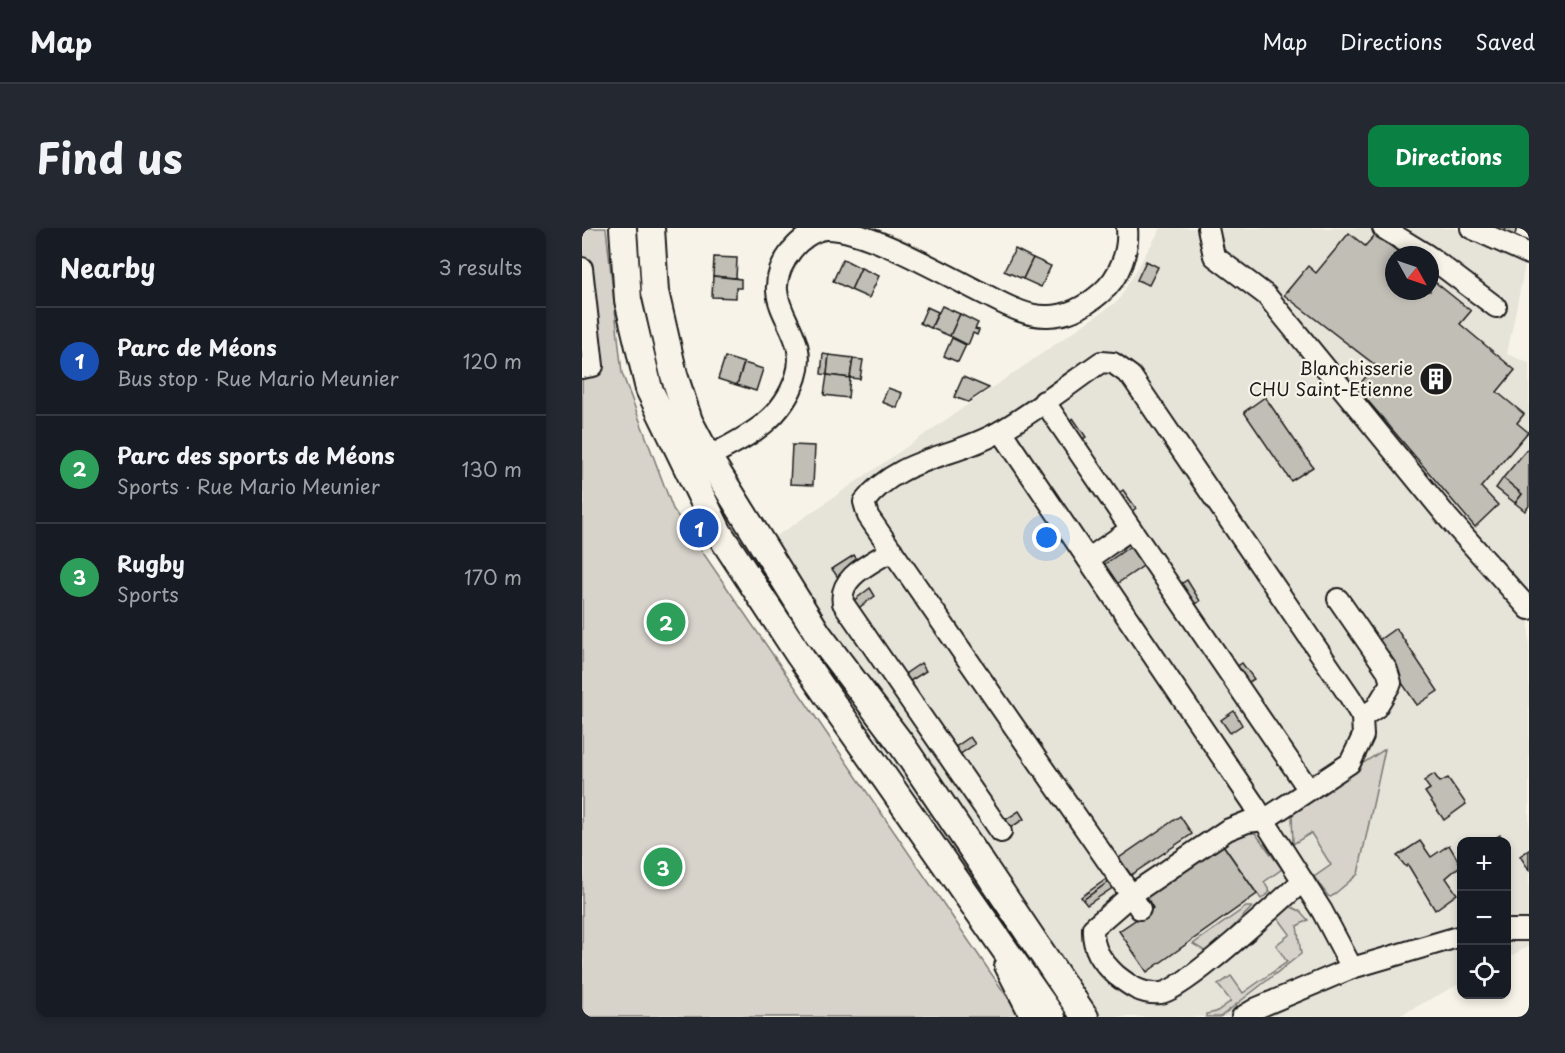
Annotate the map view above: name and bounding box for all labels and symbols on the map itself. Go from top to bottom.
north arrow [1385,246,1439,300]
place label: Blanchisserie CHU Saint-Etienne [1249,354,1413,402]
building icon: Blanchisserie CHU Saint-Etienne [1418,361,1454,397]
pin: 1 [680,506,718,550]
your location [1032,523,1061,552]
pin: 2 [646,600,686,644]
pin: 3 [644,844,682,890]

